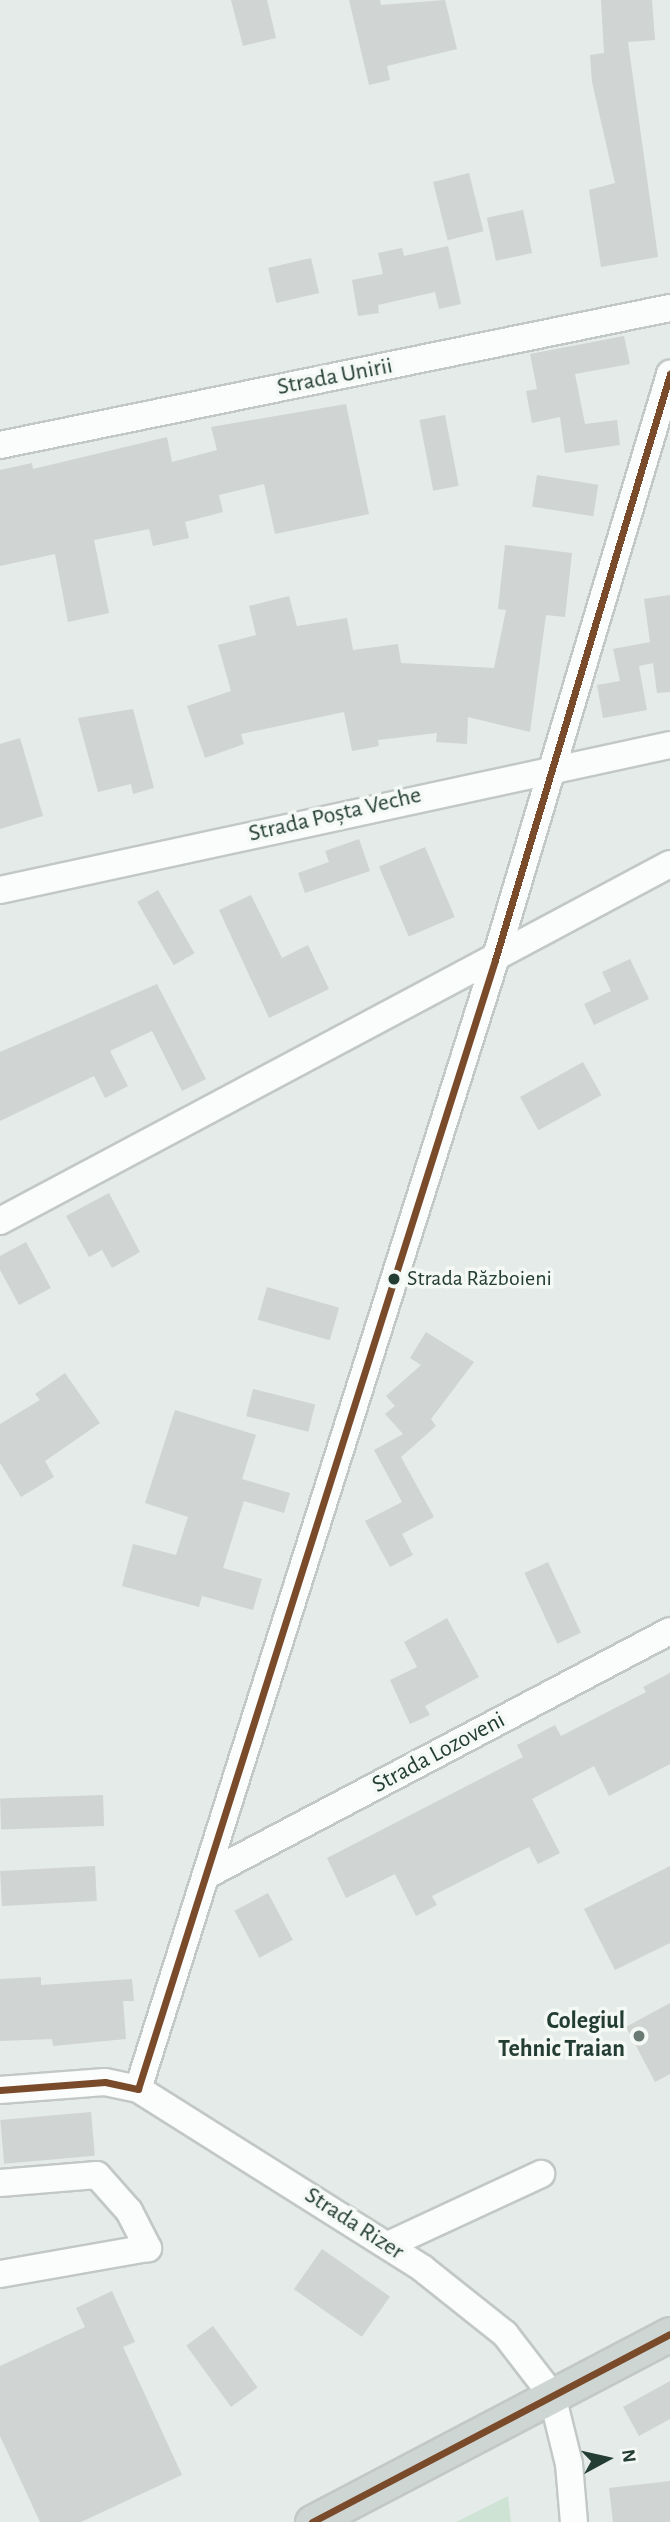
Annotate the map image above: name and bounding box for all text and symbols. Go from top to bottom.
street label: Strada Unirii [275,352,395,402]
street label: Strada Poșta Veche [246,781,424,849]
place label: Strada Războieni [407,1266,552,1292]
marker: Strada Războieni [387,1272,401,1286]
street label: Strada Lozoveni [368,1706,510,1800]
place label: Colegiul Tehnic Traian [498,2008,625,2064]
marker: Colegiul Tehnic Traian [631,2028,647,2044]
street label: Strada Rizer [299,2181,409,2267]
north arrow [572,2424,642,2494]
text: N [618,2448,639,2464]

